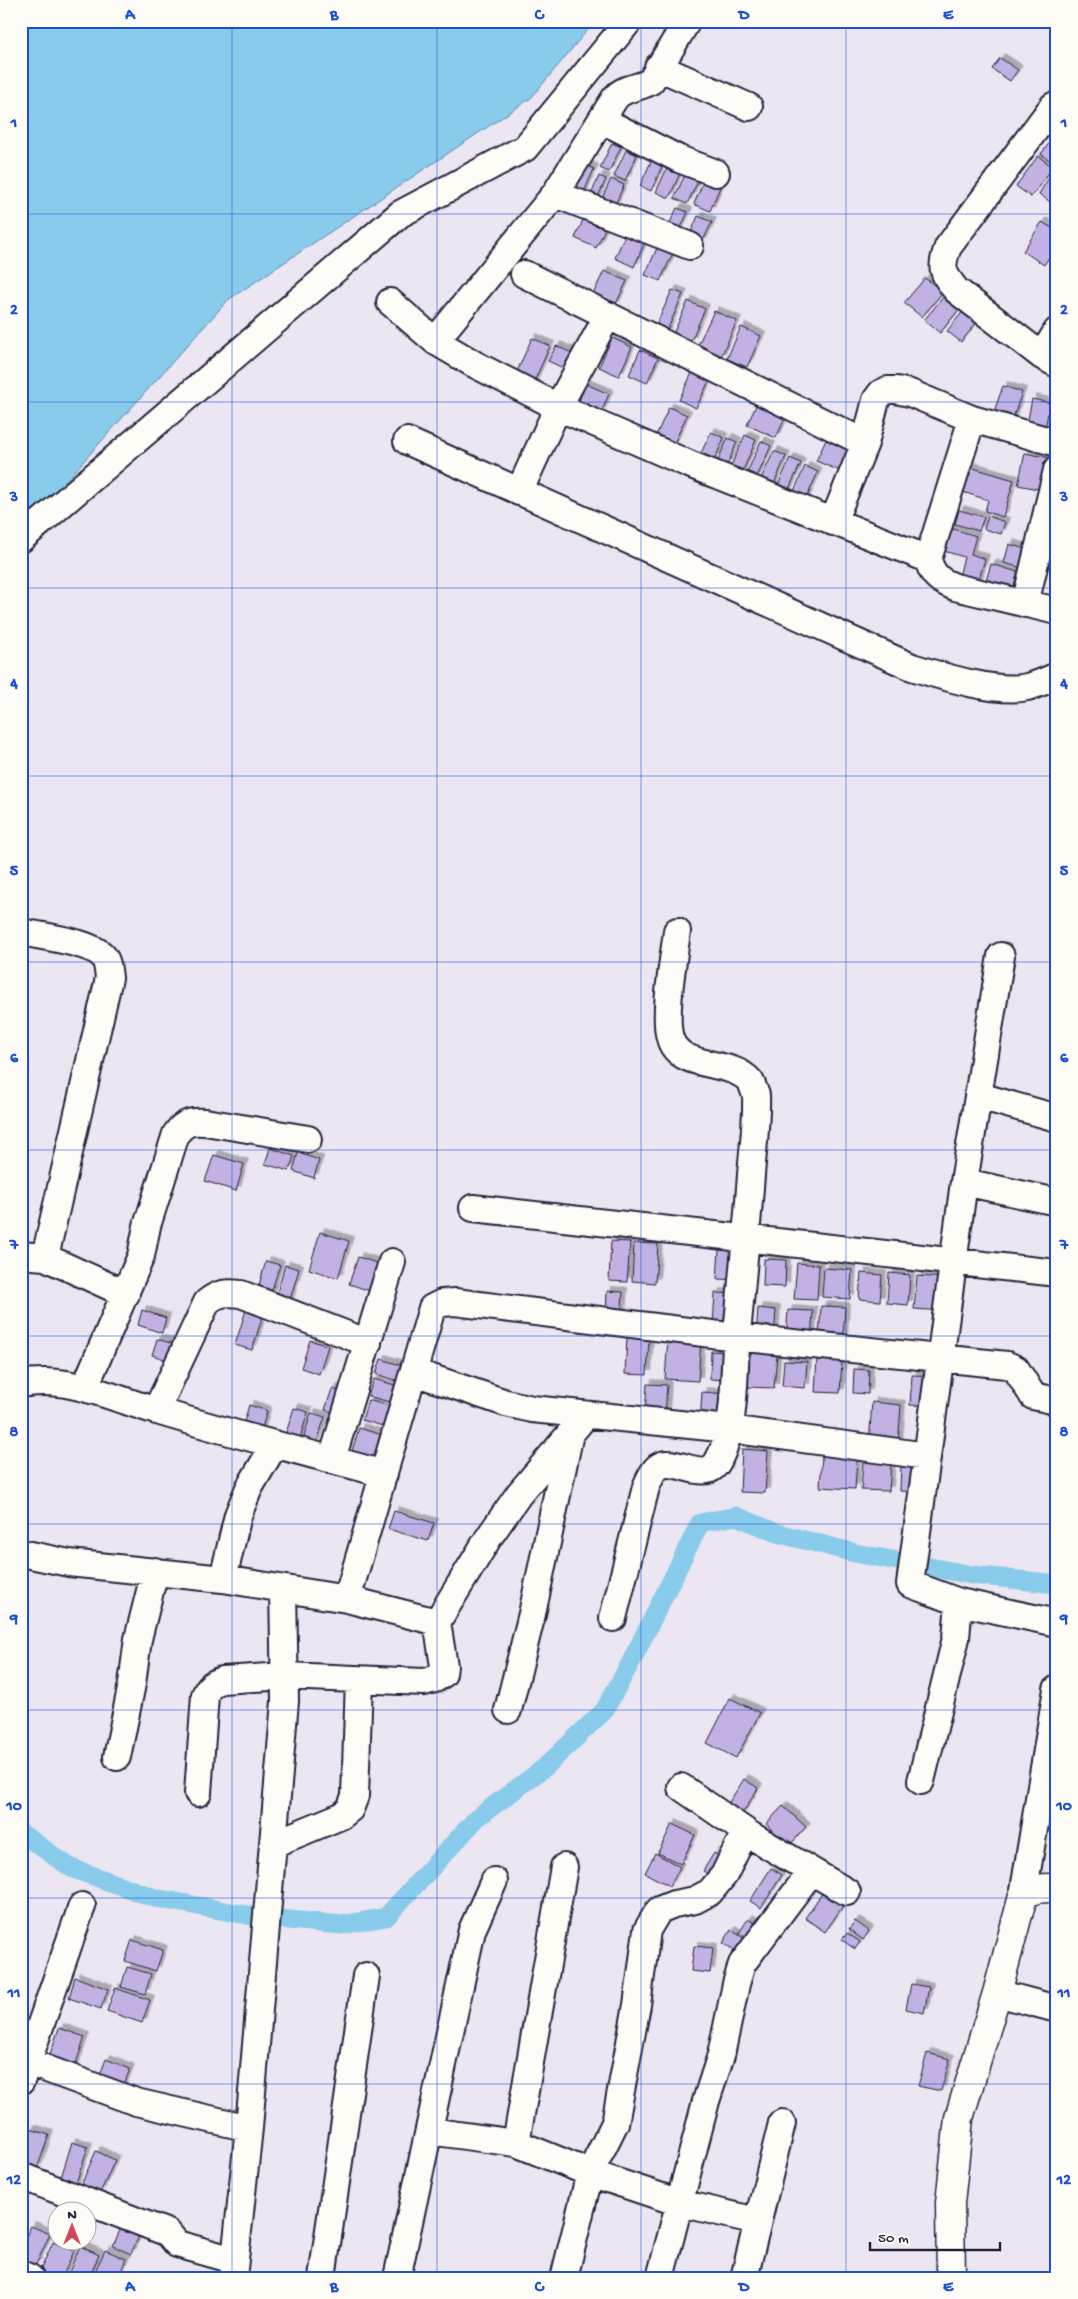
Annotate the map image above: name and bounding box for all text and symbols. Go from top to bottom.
text: A [124,7,136,26]
text: B [329,7,339,26]
text: C [534,7,545,26]
text: D [737,7,750,26]
text: E [943,7,954,26]
text: 1 [10,115,17,134]
text: 1 [1060,115,1067,134]
text: 2 [10,302,18,321]
text: 2 [1060,302,1068,321]
text: 3 [9,489,18,508]
text: 3 [1059,489,1068,508]
text: 4 [9,676,18,695]
text: 4 [1059,676,1068,695]
text: 5 [10,863,19,882]
text: 5 [1060,863,1069,882]
text: 6 [10,1050,19,1069]
text: 6 [1060,1050,1069,1069]
text: 7 [9,1237,19,1256]
text: 7 [1059,1237,1069,1256]
text: 8 [10,1424,19,1443]
text: 8 [1060,1424,1069,1443]
text: 9 [9,1611,18,1630]
text: 9 [1059,1611,1068,1630]
text: 10 [5,1798,22,1817]
text: 10 [1055,1798,1072,1817]
text: 11 [7,1985,20,2004]
text: 11 [1057,1985,1070,2004]
text: 12 [6,2172,21,2191]
text: 12 [1056,2172,1071,2191]
north arrow [48,2202,98,2252]
text: N [67,2207,77,2224]
scale bar [870,2219,1000,2251]
text: 50 m [878,2230,909,2248]
text: A [124,2279,136,2298]
text: B [329,2279,339,2298]
text: C [534,2279,545,2298]
text: D [737,2279,750,2298]
text: E [943,2279,954,2298]

